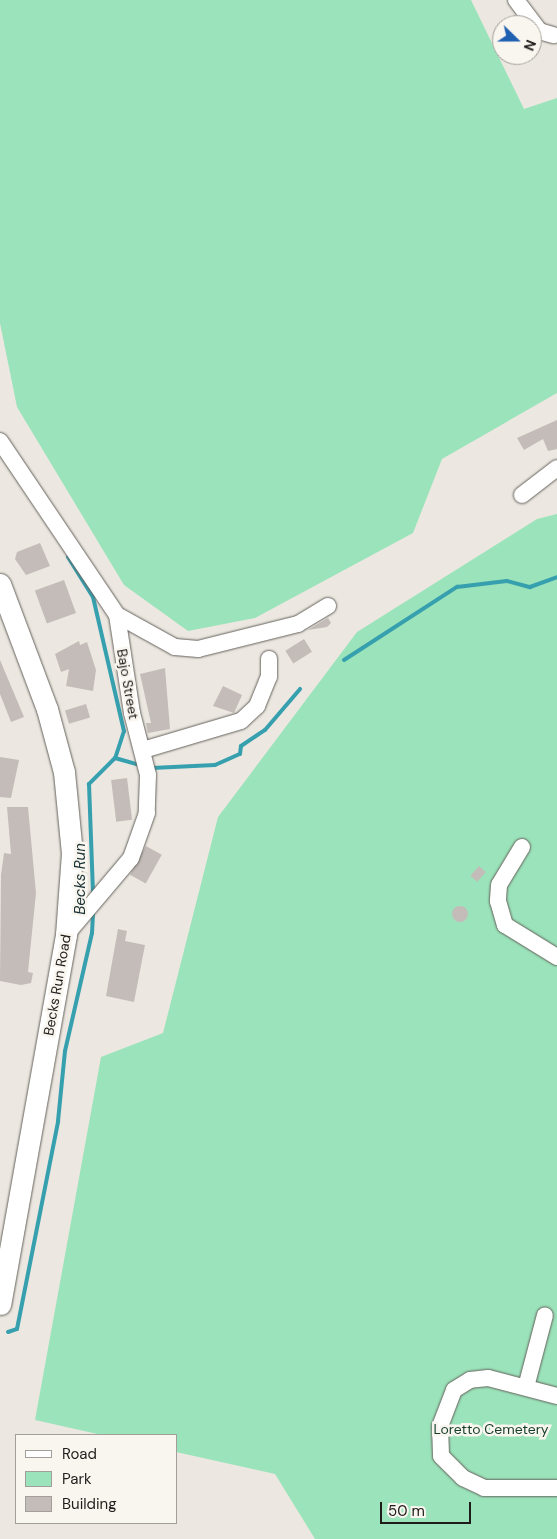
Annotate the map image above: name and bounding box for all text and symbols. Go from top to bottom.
north arrow [492,15,542,65]
text: N [520,37,540,53]
street label: Bajo Street [114,648,142,720]
water label: Becks Run [72,843,90,915]
street label: Becks Run Road [40,933,74,1037]
park label: Loretto Cemetery [433,1421,549,1437]
legend [15,1434,178,1524]
text: Road [62,1444,97,1464]
text: Park [62,1469,92,1489]
scale bar [382,1492,473,1524]
text: Building [62,1494,117,1514]
text: 50 m [388,1501,425,1521]

